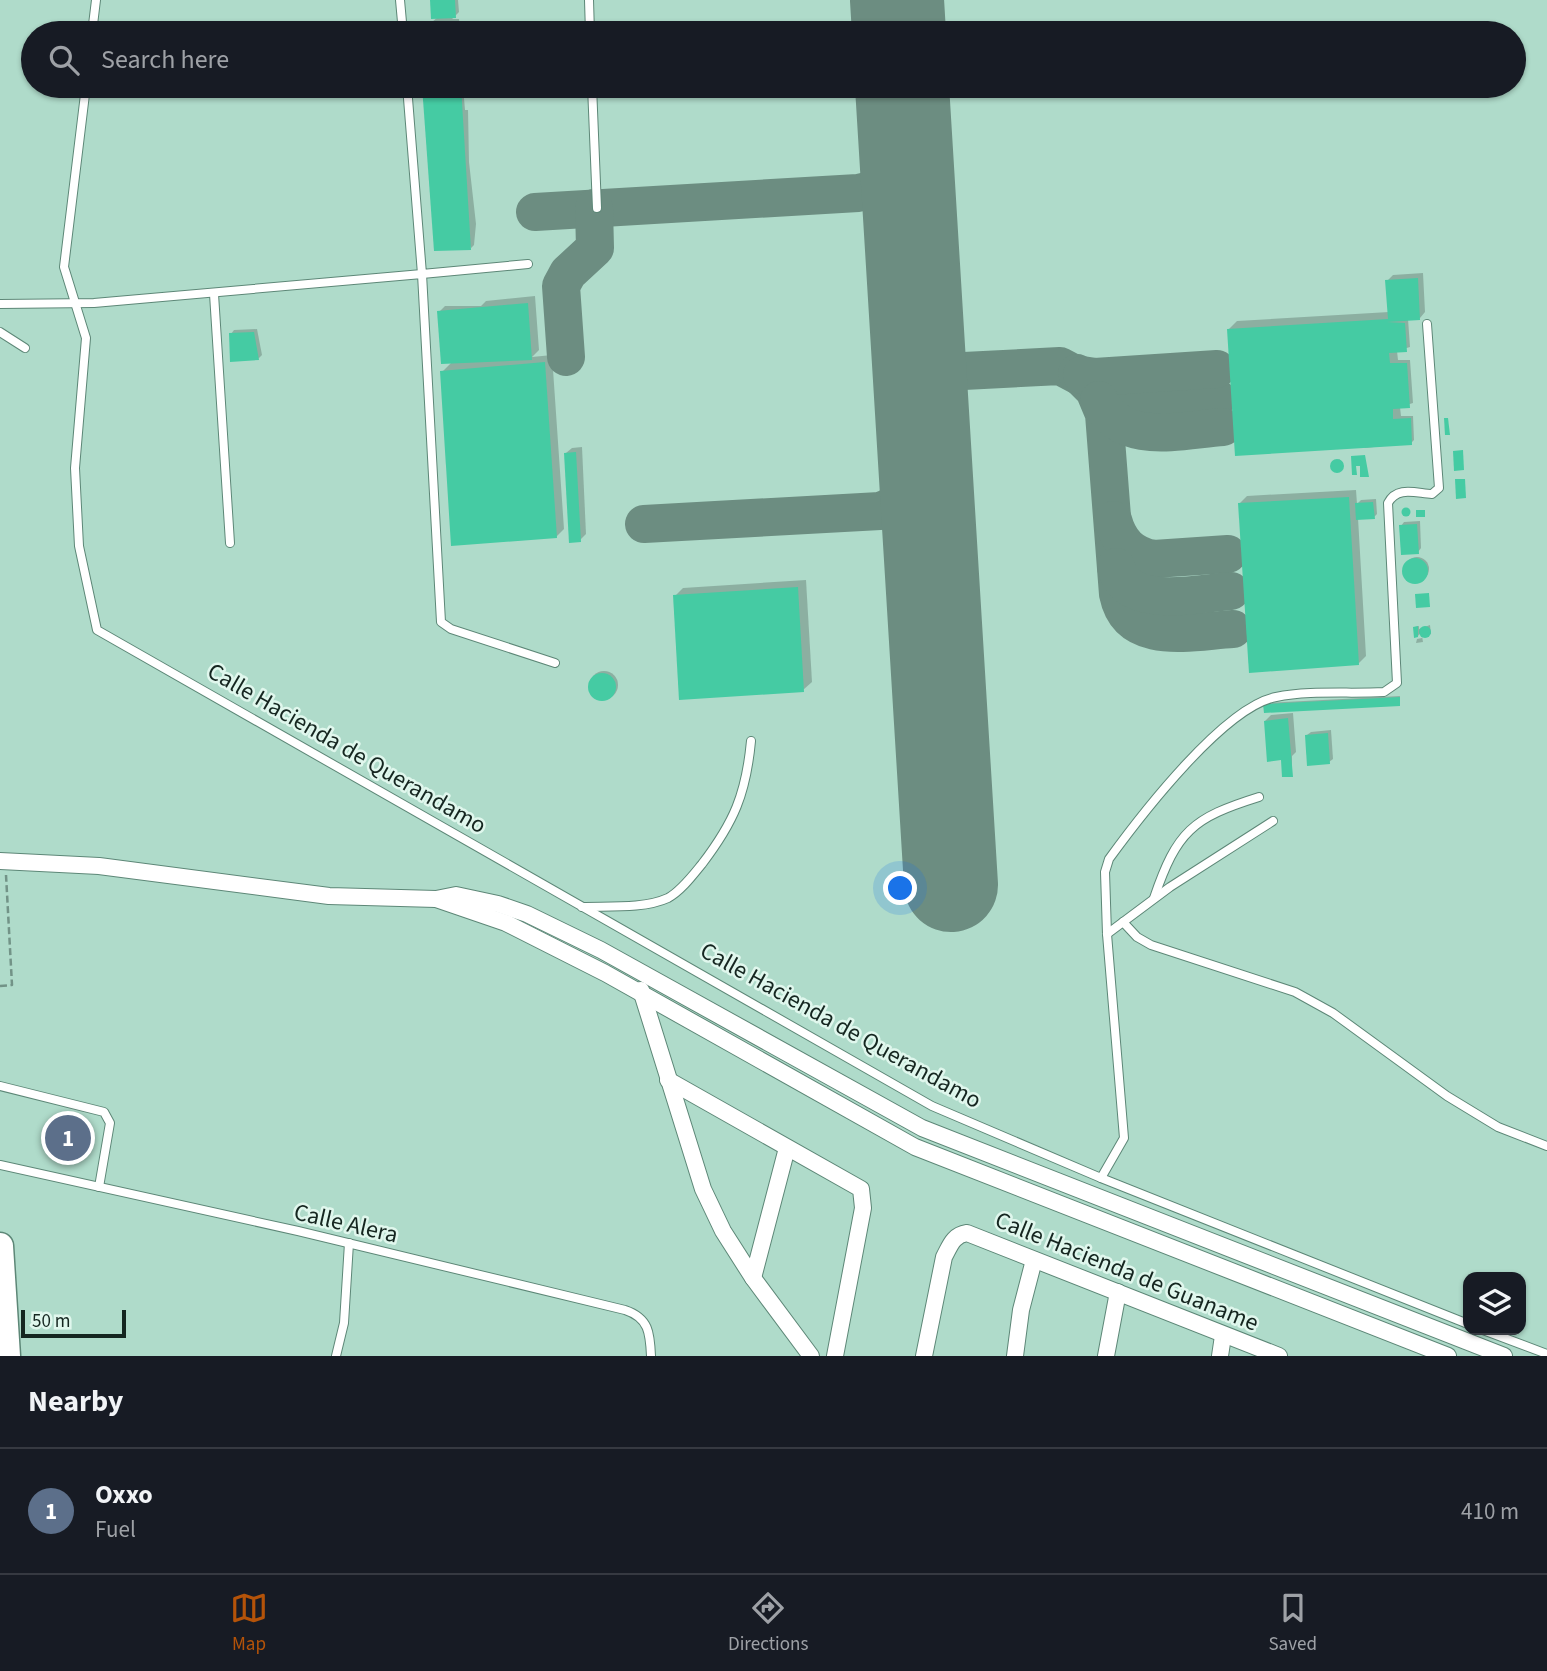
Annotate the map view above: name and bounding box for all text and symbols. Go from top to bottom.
search box [21,21,1526,98]
icon: search [45,41,83,79]
text: Search here [101,41,229,78]
street label: Calle Hacienda de Querandamo [201,654,493,843]
your location [883,871,917,905]
street label: Calle Hacienda de Querandamo [694,933,988,1118]
pin: 1 [45,1112,91,1164]
street label: Calle Alera [290,1195,401,1252]
street label: Calle Hacienda de Guaname [990,1202,1264,1340]
map controls [1463,1272,1526,1335]
button: layers [1463,1272,1526,1335]
scale bar [21,1307,126,1339]
text: 50 m [32,1308,70,1335]
text: Nearby [28,1380,123,1423]
text: Oxxo [95,1476,153,1513]
text: 1 [45,1495,57,1528]
text: 410 m [1461,1495,1519,1528]
text: Fuel [95,1513,136,1546]
tab: Map [230,1589,268,1658]
tab: Directions [728,1589,808,1658]
tab: Saved [1268,1589,1317,1658]

